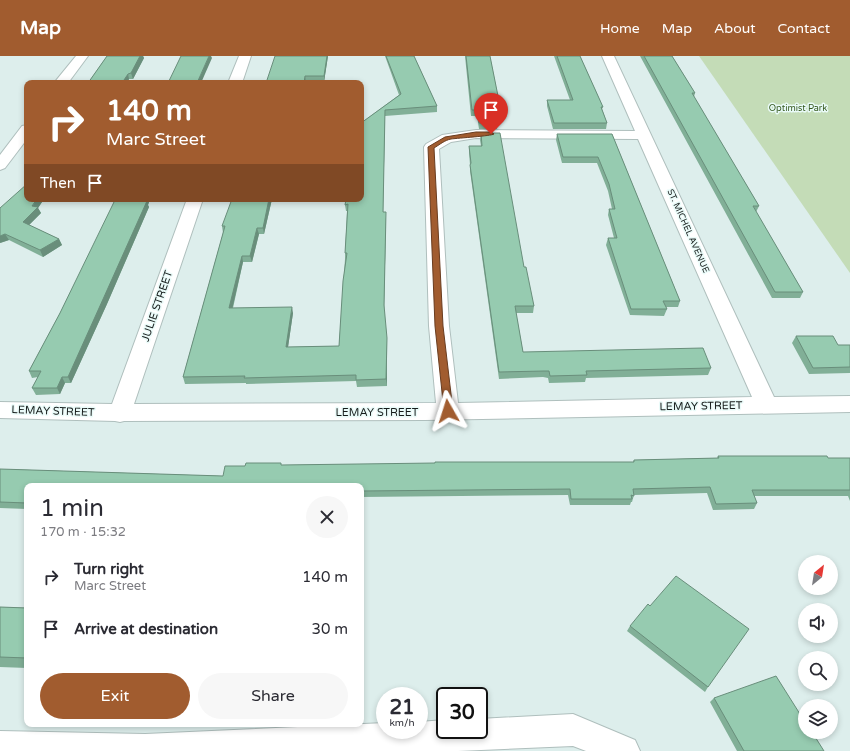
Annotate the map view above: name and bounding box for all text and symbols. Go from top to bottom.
text: Map [20,17,61,39]
text: Home [600,20,640,37]
text: Map [662,20,692,37]
text: About [714,20,756,37]
text: Contact [778,20,830,37]
pin [474,93,508,134]
text: 140 m [106,94,192,128]
icon: right [40,96,92,148]
icon: arrive [480,99,502,121]
park label: Optimist Park [769,103,827,114]
text: Marc Street [106,128,206,150]
icon: arrive [84,172,106,194]
text: Then [40,174,76,192]
street label: ST. MICHEL AVENUE [665,187,712,275]
street label: JULIE STREET [139,268,175,343]
position arrow [427,390,469,432]
street label: LEMAY STREET [659,399,743,413]
street label: LEMAY STREET [11,403,95,419]
street label: LEMAY STREET [335,406,419,419]
text: 1 min [40,494,104,523]
button: close [306,496,348,538]
text: 170 m · 15:32 [40,524,126,540]
north arrow [798,555,838,595]
map controls [798,555,838,739]
text: Turn right [74,560,144,578]
icon: right [40,566,62,588]
text: 140 m [302,568,348,586]
text: Marc Street [74,578,146,594]
button: sound [798,603,838,643]
icon: arrive [40,618,62,640]
text: Arrive at destination [74,620,218,638]
text: 30 m [311,620,348,638]
button: search [798,651,838,691]
button: Exit [40,673,190,719]
button: Share [198,673,348,719]
speed limit sign: 30 [436,687,488,739]
text: 21 [389,696,415,720]
button: layers [798,699,838,739]
text: km/h [389,717,415,729]

